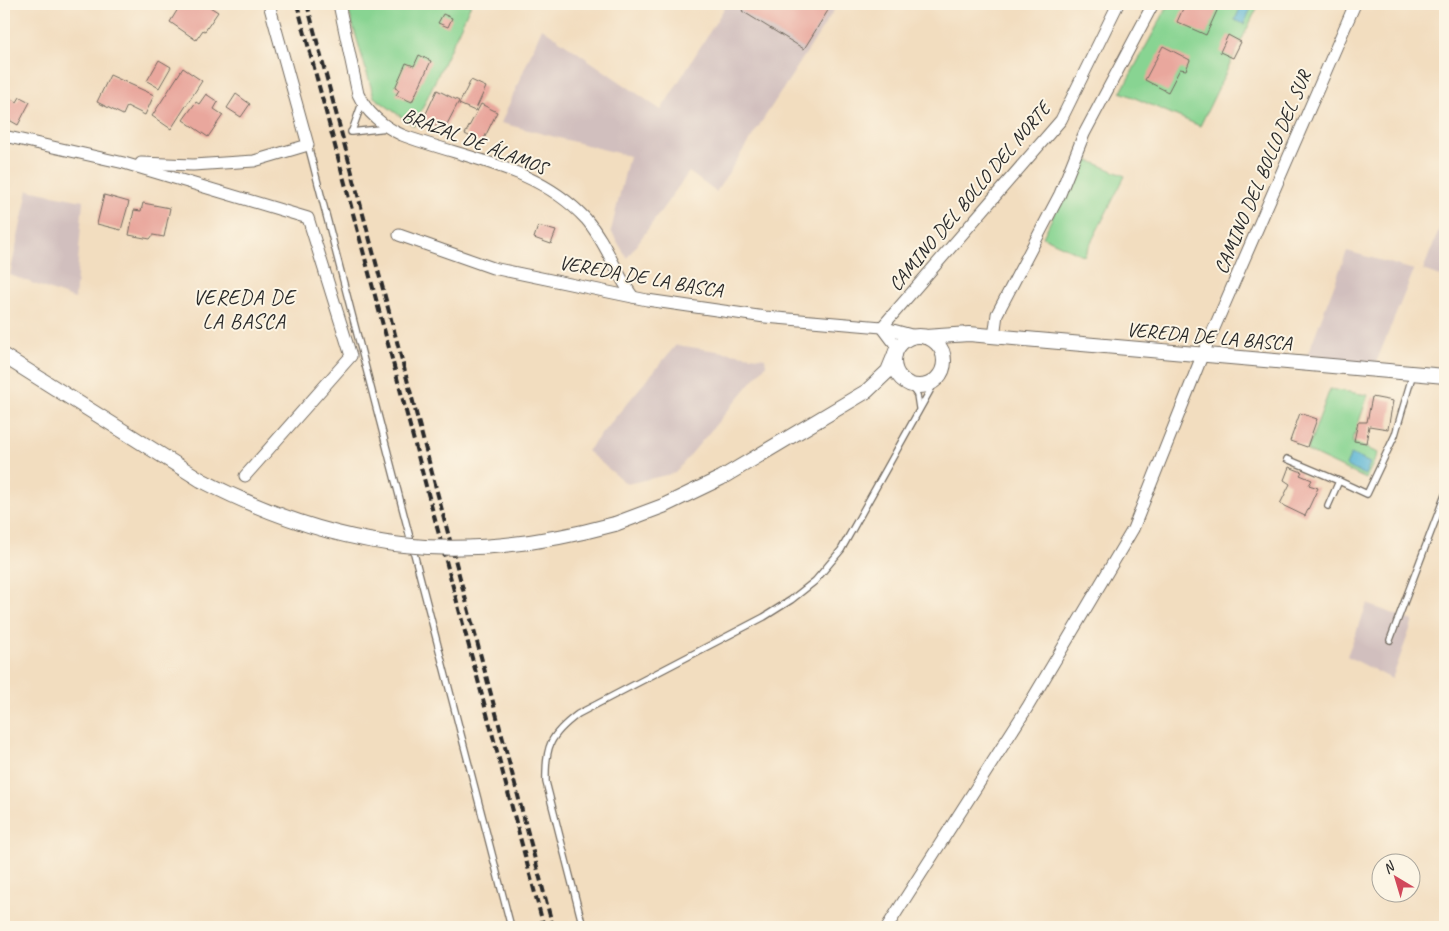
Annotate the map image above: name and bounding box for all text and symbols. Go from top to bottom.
street label: CAMINO DEL BOLLO DEL SUR [1208,65,1317,278]
street label: CAMINO DEL BOLLO DEL NORTE [883,94,1058,296]
street label: BRAZAL DE ÁLAMOS [399,102,554,182]
street label: VEREDA DE LA BASCA [557,250,726,303]
district label: VEREDA DE LA BASCA [193,284,297,334]
street label: VEREDA DE LA BASCA [1125,317,1293,356]
north arrow [1372,854,1422,904]
text: N [1380,857,1399,878]

